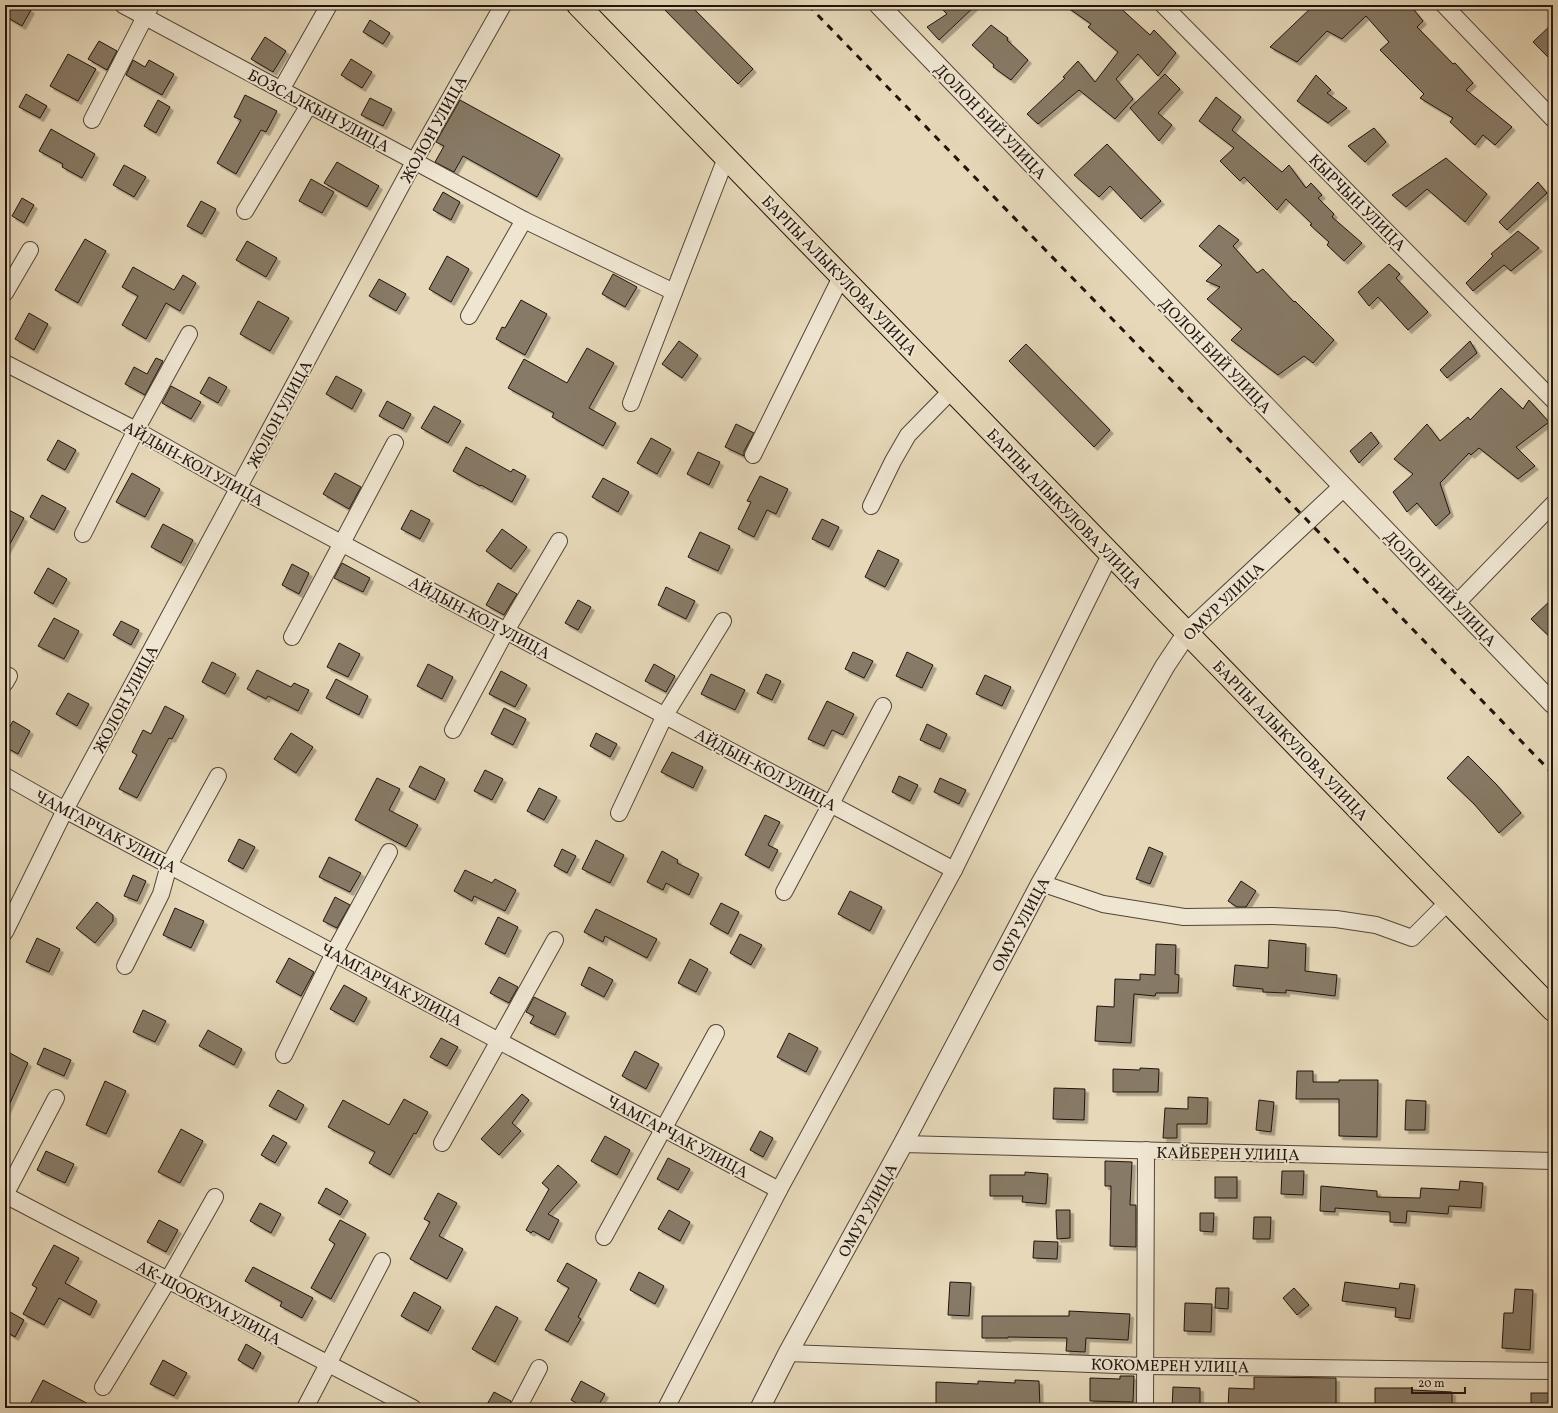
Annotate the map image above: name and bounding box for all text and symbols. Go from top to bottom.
street label: ДОЛОН БИЙ УЛИЦА [928,60,1051,185]
street label: БОЗСАЛКЫН УЛИЦА [243,65,393,159]
street label: ЖОЛОН УЛИЦА [396,72,473,188]
street label: КЫРЧЫН УЛИЦА [1303,150,1410,257]
street label: БАРПЫ АЛЫКУЛОВА УЛИЦА [756,191,921,362]
street label: ДОЛОН БИЙ УЛИЦА [1153,294,1276,419]
street label: ЖОЛОН УЛИЦА [243,357,319,473]
street label: АЙДЫН-КОЛ УЛИЦА [119,417,267,513]
street label: БАРПЫ АЛЫКУЛОВА УЛИЦА [981,424,1146,595]
street label: ДОЛОН БИЙ УЛИЦА [1378,527,1501,652]
street label: ОМУР УЛИЦА [1179,558,1270,647]
street label: АЙДЫН-КОЛ УЛИЦА [404,572,554,665]
street label: ЖОЛОН УЛИЦА [89,642,165,758]
street label: БАРПЫ АЛЫКУЛОВА УЛИЦА [1207,656,1372,827]
street label: АЙДЫН-КОЛ УЛИЦА [690,724,840,817]
street label: ЧАМГАРЧАК УЛИЦА [30,786,180,879]
street label: ОМУР УЛИЦА [988,874,1056,976]
street label: ЧАМГАРЧАК УЛИЦА [316,939,466,1032]
street label: ЧАМГАРЧАК УЛИЦА [602,1091,752,1184]
street label: КАЙБЕРЕН УЛИЦА [1156,1143,1300,1167]
street label: ОМУР УЛИЦА [834,1160,904,1262]
street label: АК-ШООКУМ УЛИЦА [132,1256,285,1351]
street label: КОКОМЕРЕН УЛИЦА [1091,1355,1249,1379]
scale bar [1412,1369,1465,1395]
text: 20 m [1418,1376,1445,1392]

